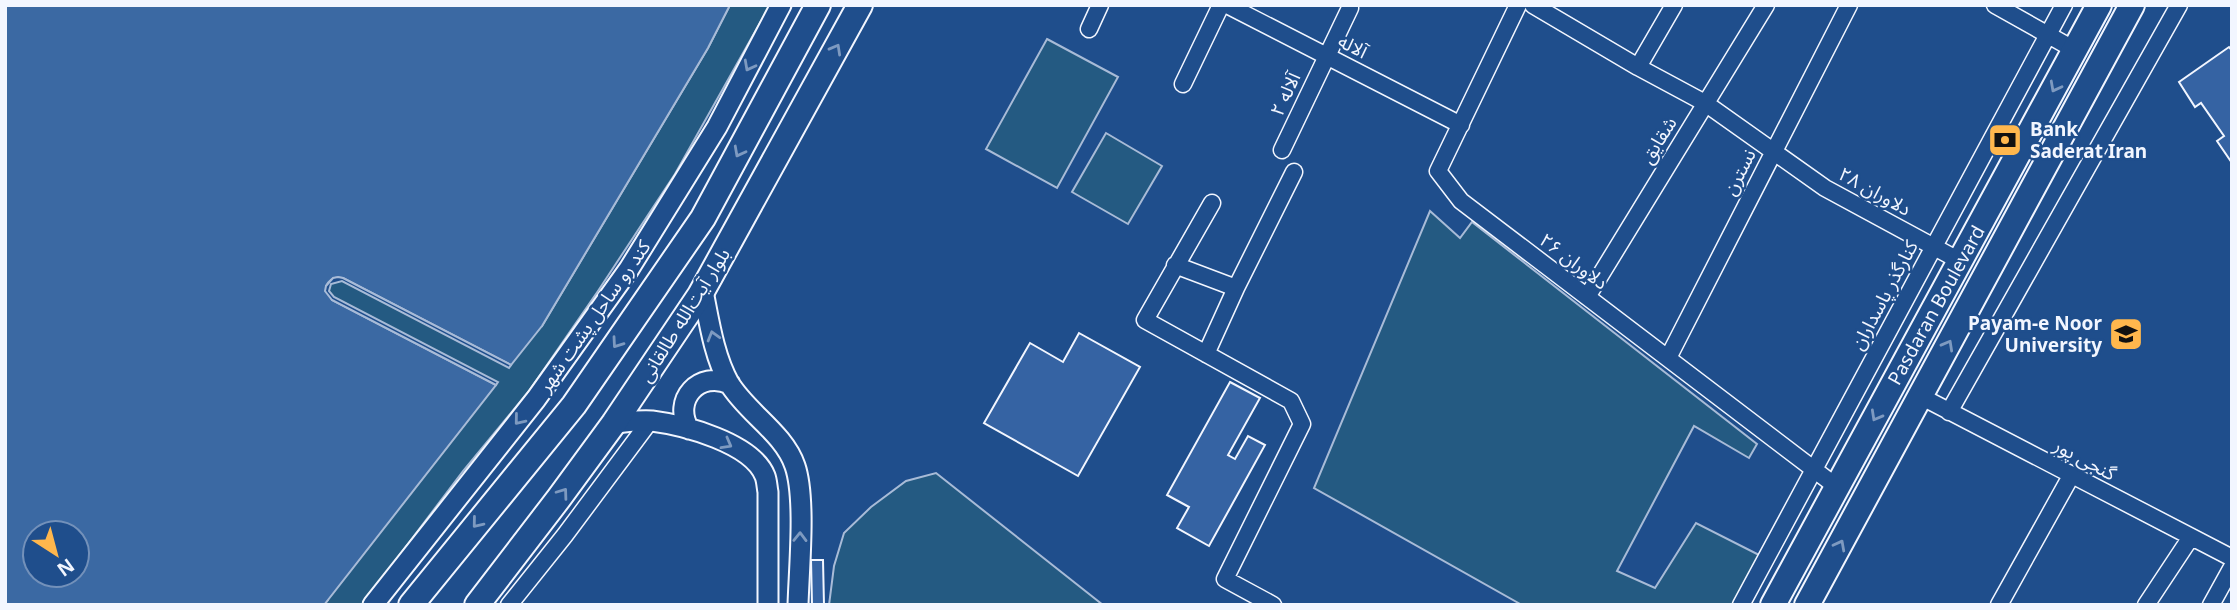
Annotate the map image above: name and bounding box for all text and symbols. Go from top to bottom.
street label: آلاله [1334,28,1373,65]
one-way arrow [828,44,841,56]
one-way arrow [744,58,758,71]
street label: آلاله ۲ [1264,67,1307,120]
one-way arrow [2049,80,2063,92]
street label: شقایق [1633,112,1683,168]
place label: Bank Saderat Iran [2030,116,2147,164]
bank icon: Bank Saderat Iran [1986,121,2024,159]
one-way arrow [734,144,747,157]
street label: نسترن [1716,144,1762,200]
street label: دلاوران ۲۸ [1834,160,1916,222]
street label: Pasdaran Boulevard [1881,221,1991,389]
street label: دلاوران ۲۶ [1534,227,1614,295]
street label: کند رو ساحل پشت شهر [531,234,657,398]
street label: کنارگذر پاسداران [1844,235,1924,354]
street label: بلوار آیت‌الله طالقانی [632,243,736,387]
place label: Payam-e Noor University [1968,310,2102,358]
school or university icon: Payam-e Noor University [2107,315,2145,353]
one-way arrow [707,330,721,342]
one-way arrow [613,335,625,348]
one-way arrow [1940,340,1953,352]
one-way arrow [1871,409,1884,421]
one-way arrow [515,412,527,425]
street label: گنجی پور [2048,431,2122,487]
one-way arrow [720,436,733,449]
one-way arrow [555,488,568,500]
one-way arrow [473,515,486,527]
north arrow [21,519,91,589]
one-way arrow [792,531,807,542]
one-way arrow [1832,540,1845,552]
text: N [52,553,80,583]

